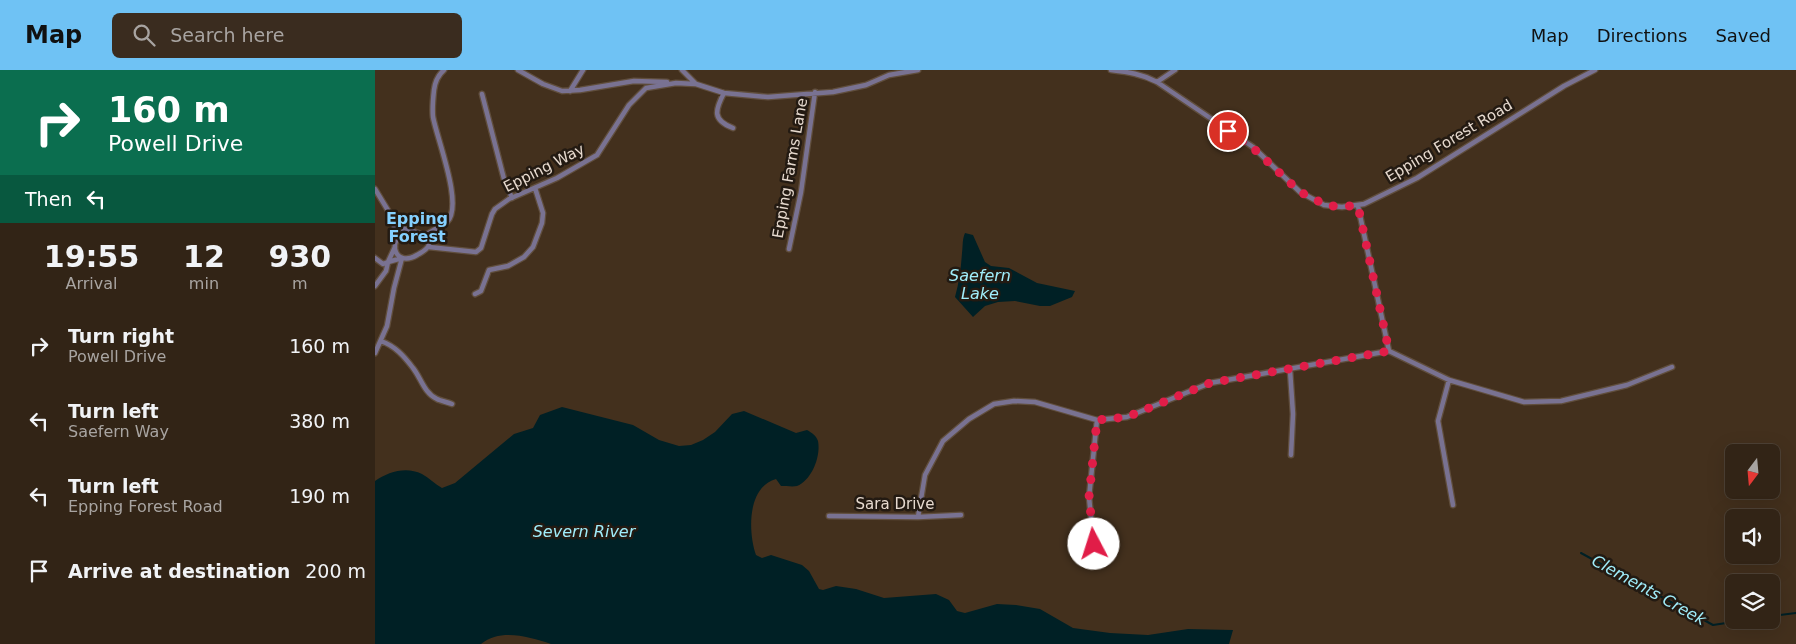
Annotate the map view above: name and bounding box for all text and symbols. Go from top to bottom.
search box [112,13,462,58]
text: Map [25,21,82,49]
icon: search [130,21,158,49]
text: Search here [170,24,284,46]
text: Map [1531,25,1569,46]
text: Directions [1597,25,1687,46]
text: Saved [1715,25,1771,46]
icon: right [25,90,90,155]
text: 160 m [108,90,230,130]
street label: Epping Farms Lane [769,96,811,240]
street label: Epping Forest Road [1382,96,1516,186]
pin [1207,110,1249,152]
icon: arrive [1214,117,1242,145]
text: Powell Drive [108,131,243,156]
street label: Epping Way [501,140,588,196]
icon: left [82,185,110,213]
text: Then [25,188,72,210]
district label: Epping Forest [386,209,448,246]
text: 19:55 [44,239,139,274]
text: 12 [183,239,225,274]
text: 930 [269,239,331,274]
water label: Saefern Lake [949,266,1011,303]
text: Arrival [66,274,118,293]
text: min [189,274,219,293]
text: m [292,274,308,293]
text: Turn right [68,325,174,347]
icon: right [25,332,53,360]
text: 160 m [289,335,350,357]
text: Powell Drive [68,347,166,366]
text: Turn left [68,400,159,422]
icon: left [25,407,53,435]
text: 380 m [289,410,350,432]
text: Saefern Way [68,422,169,441]
north arrow [1725,444,1780,499]
map controls [1725,444,1780,629]
text: Turn left [68,475,159,497]
icon: left [25,482,53,510]
text: 190 m [289,485,350,507]
street label: Sara Drive [856,495,934,513]
text: Epping Forest Road [68,497,223,516]
button: sound [1725,509,1780,564]
position arrow [1067,517,1119,569]
water label: Severn River [533,522,637,541]
water label: Clements Creek [1589,551,1710,630]
icon: arrive [25,557,53,585]
text: Arrive at destination [68,560,290,582]
text: 200 m [305,560,366,582]
button: layers [1725,574,1780,629]

